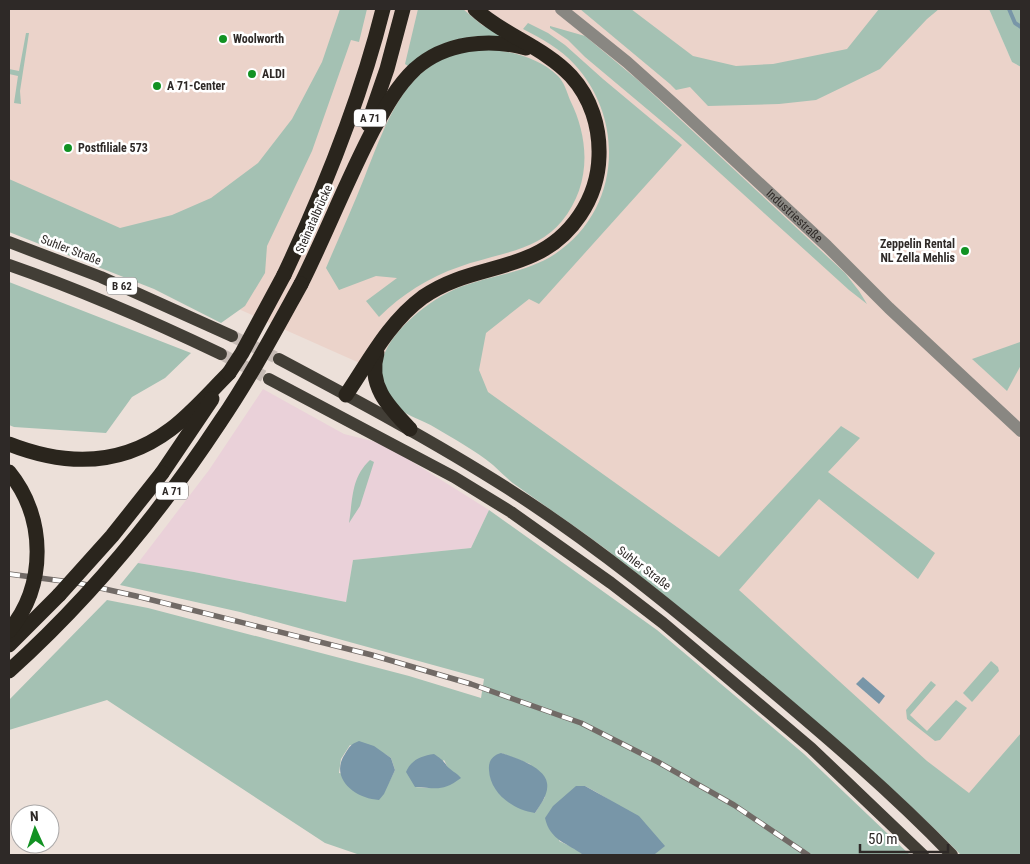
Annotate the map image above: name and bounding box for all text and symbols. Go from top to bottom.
place label: Woolworth [233,32,284,46]
marker: Woolworth [217,33,229,45]
place label: ALDI [262,67,285,81]
marker: ALDI [246,68,258,80]
place label: A 71-Center [167,79,225,93]
marker: A 71-Center [151,80,163,92]
road number: A 71 [354,110,386,126]
place label: Postfiliale 573 [78,141,148,155]
marker: Postfiliale 573 [62,142,74,154]
street label: Steinatalbrücke [293,182,336,255]
street label: Industriestraße [763,186,826,246]
street label: Suhler Straße [39,232,103,268]
place label: Zeppelin Rental NL Zella Mehlis [880,237,956,265]
marker: Zeppelin Rental NL Zella Mehlis [959,245,971,257]
road number: B 62 [107,278,137,294]
road number: A 71 [156,482,188,500]
street label: Suhler Straße [614,543,674,593]
north arrow [10,804,60,854]
text: N [30,808,39,824]
scale bar [860,822,948,854]
text: 50 m [868,830,898,848]

